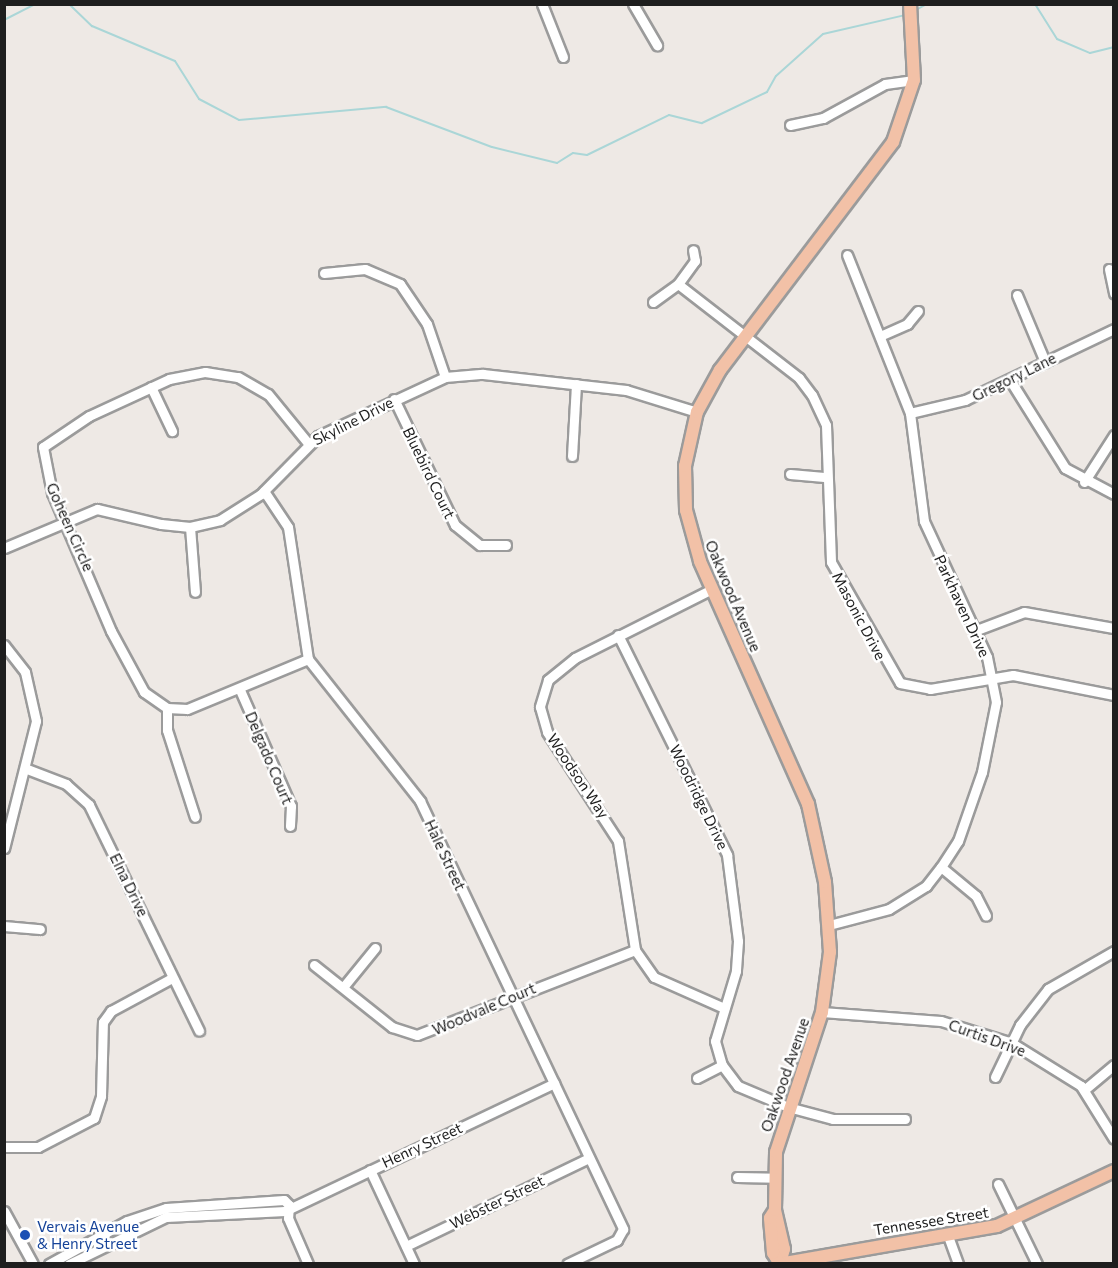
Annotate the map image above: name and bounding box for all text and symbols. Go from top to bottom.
street label: Gregory Lane [969,349,1059,405]
street label: Skyline Drive [310,393,396,449]
street label: Bluebird Court [399,424,459,522]
street label: Goheen Circle [42,480,98,574]
street label: Oakwood Avenue [701,538,765,654]
street label: Parkhaven Drive [930,552,994,660]
street label: Masonic Drive [828,569,890,663]
street label: Delgado Court [241,709,297,807]
street label: Woodson Way [543,730,613,822]
street label: Woodridge Drive [666,742,732,852]
street label: Hale Street [421,817,469,893]
street label: Elna Drive [106,850,152,920]
street label: Woodvale Court [430,979,538,1039]
street label: Oakwood Avenue [757,1016,813,1134]
street label: Curtis Drive [946,1016,1028,1060]
street label: Henry Street [379,1119,465,1171]
street label: Webster Street [447,1171,547,1233]
street label: Tennessee Street [872,1203,990,1239]
place label: Vervais Avenue & Henry Street [37,1217,139,1252]
marker: Vervais Avenue & Henry Street [18,1228,32,1242]

